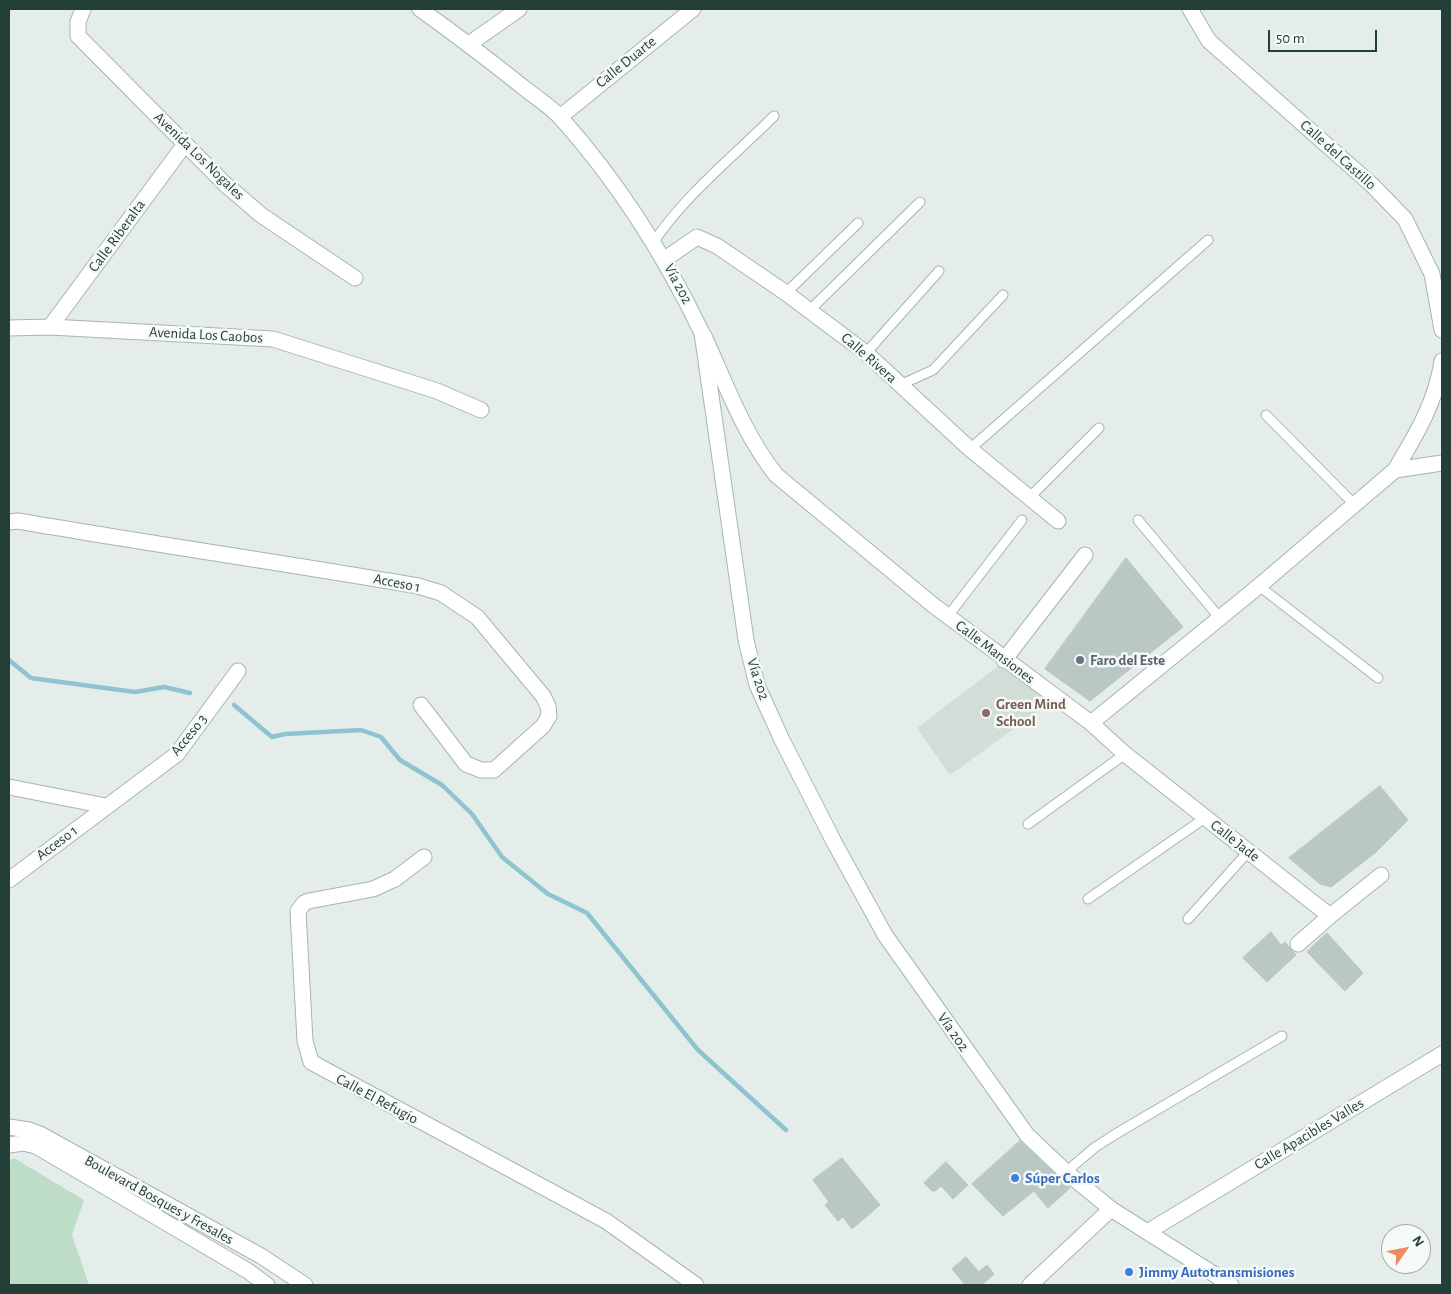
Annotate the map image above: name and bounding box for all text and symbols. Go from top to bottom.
scale bar [1271,20,1380,52]
text: 50 m [1276,31,1305,46]
street label: Calle Duarte [592,32,660,92]
street label: Avenida Los Nogales [150,108,248,204]
street label: Calle del Castillo [1296,116,1380,194]
street label: Calle Riberalta [85,196,149,276]
street label: Vía 202 [660,261,696,307]
street label: Avenida Los Caobos [149,323,263,347]
street label: Calle Rivera [837,329,901,387]
street label: Acceso 1 [372,570,422,596]
street label: Calle Mansiones [952,616,1038,688]
place label: Faro del Este [1090,651,1165,669]
marker: Faro del Este [1074,654,1086,666]
street label: Vía 202 [743,656,773,702]
place label: Green Mind School [996,695,1066,730]
marker: Green Mind School [980,707,992,719]
street label: Acceso 3 [167,711,211,759]
street label: Calle Jade [1207,816,1263,866]
street label: Acceso 1 [33,822,81,864]
street label: Vía 202 [933,1009,973,1055]
street label: Calle El Refugio [333,1070,421,1128]
street label: Calle Apacibles Valles [1251,1094,1367,1174]
street label: Boulevard Bosques y Fresales [81,1151,237,1249]
place label: Súper Carlos [1025,1169,1100,1187]
marker: Súper Carlos [1009,1172,1021,1184]
north arrow [1381,1224,1431,1274]
text: N [1409,1233,1426,1249]
place label: Jimmy Autotransmisiones [1139,1263,1294,1281]
marker: Jimmy Autotransmisiones [1123,1266,1135,1278]

